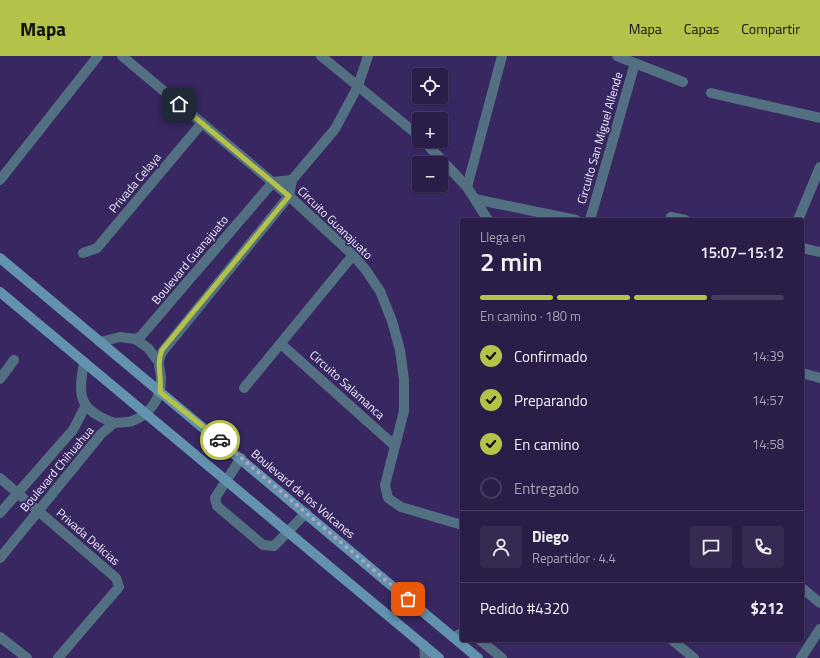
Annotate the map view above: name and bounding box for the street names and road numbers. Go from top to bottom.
street label: Circuito San Miguel Allende [572,70,627,206]
street label: Privada Celaya [104,148,166,217]
street label: Circuito Guanajuato [293,182,377,264]
street label: Boulevard Guanajuato [147,211,233,308]
street label: Circuito Salamanca [305,346,389,424]
street label: Boulevard Chihuahua [15,422,98,516]
street label: Boulevard de los Volcanes [247,444,360,543]
street label: Privada Delicias [52,503,125,570]

